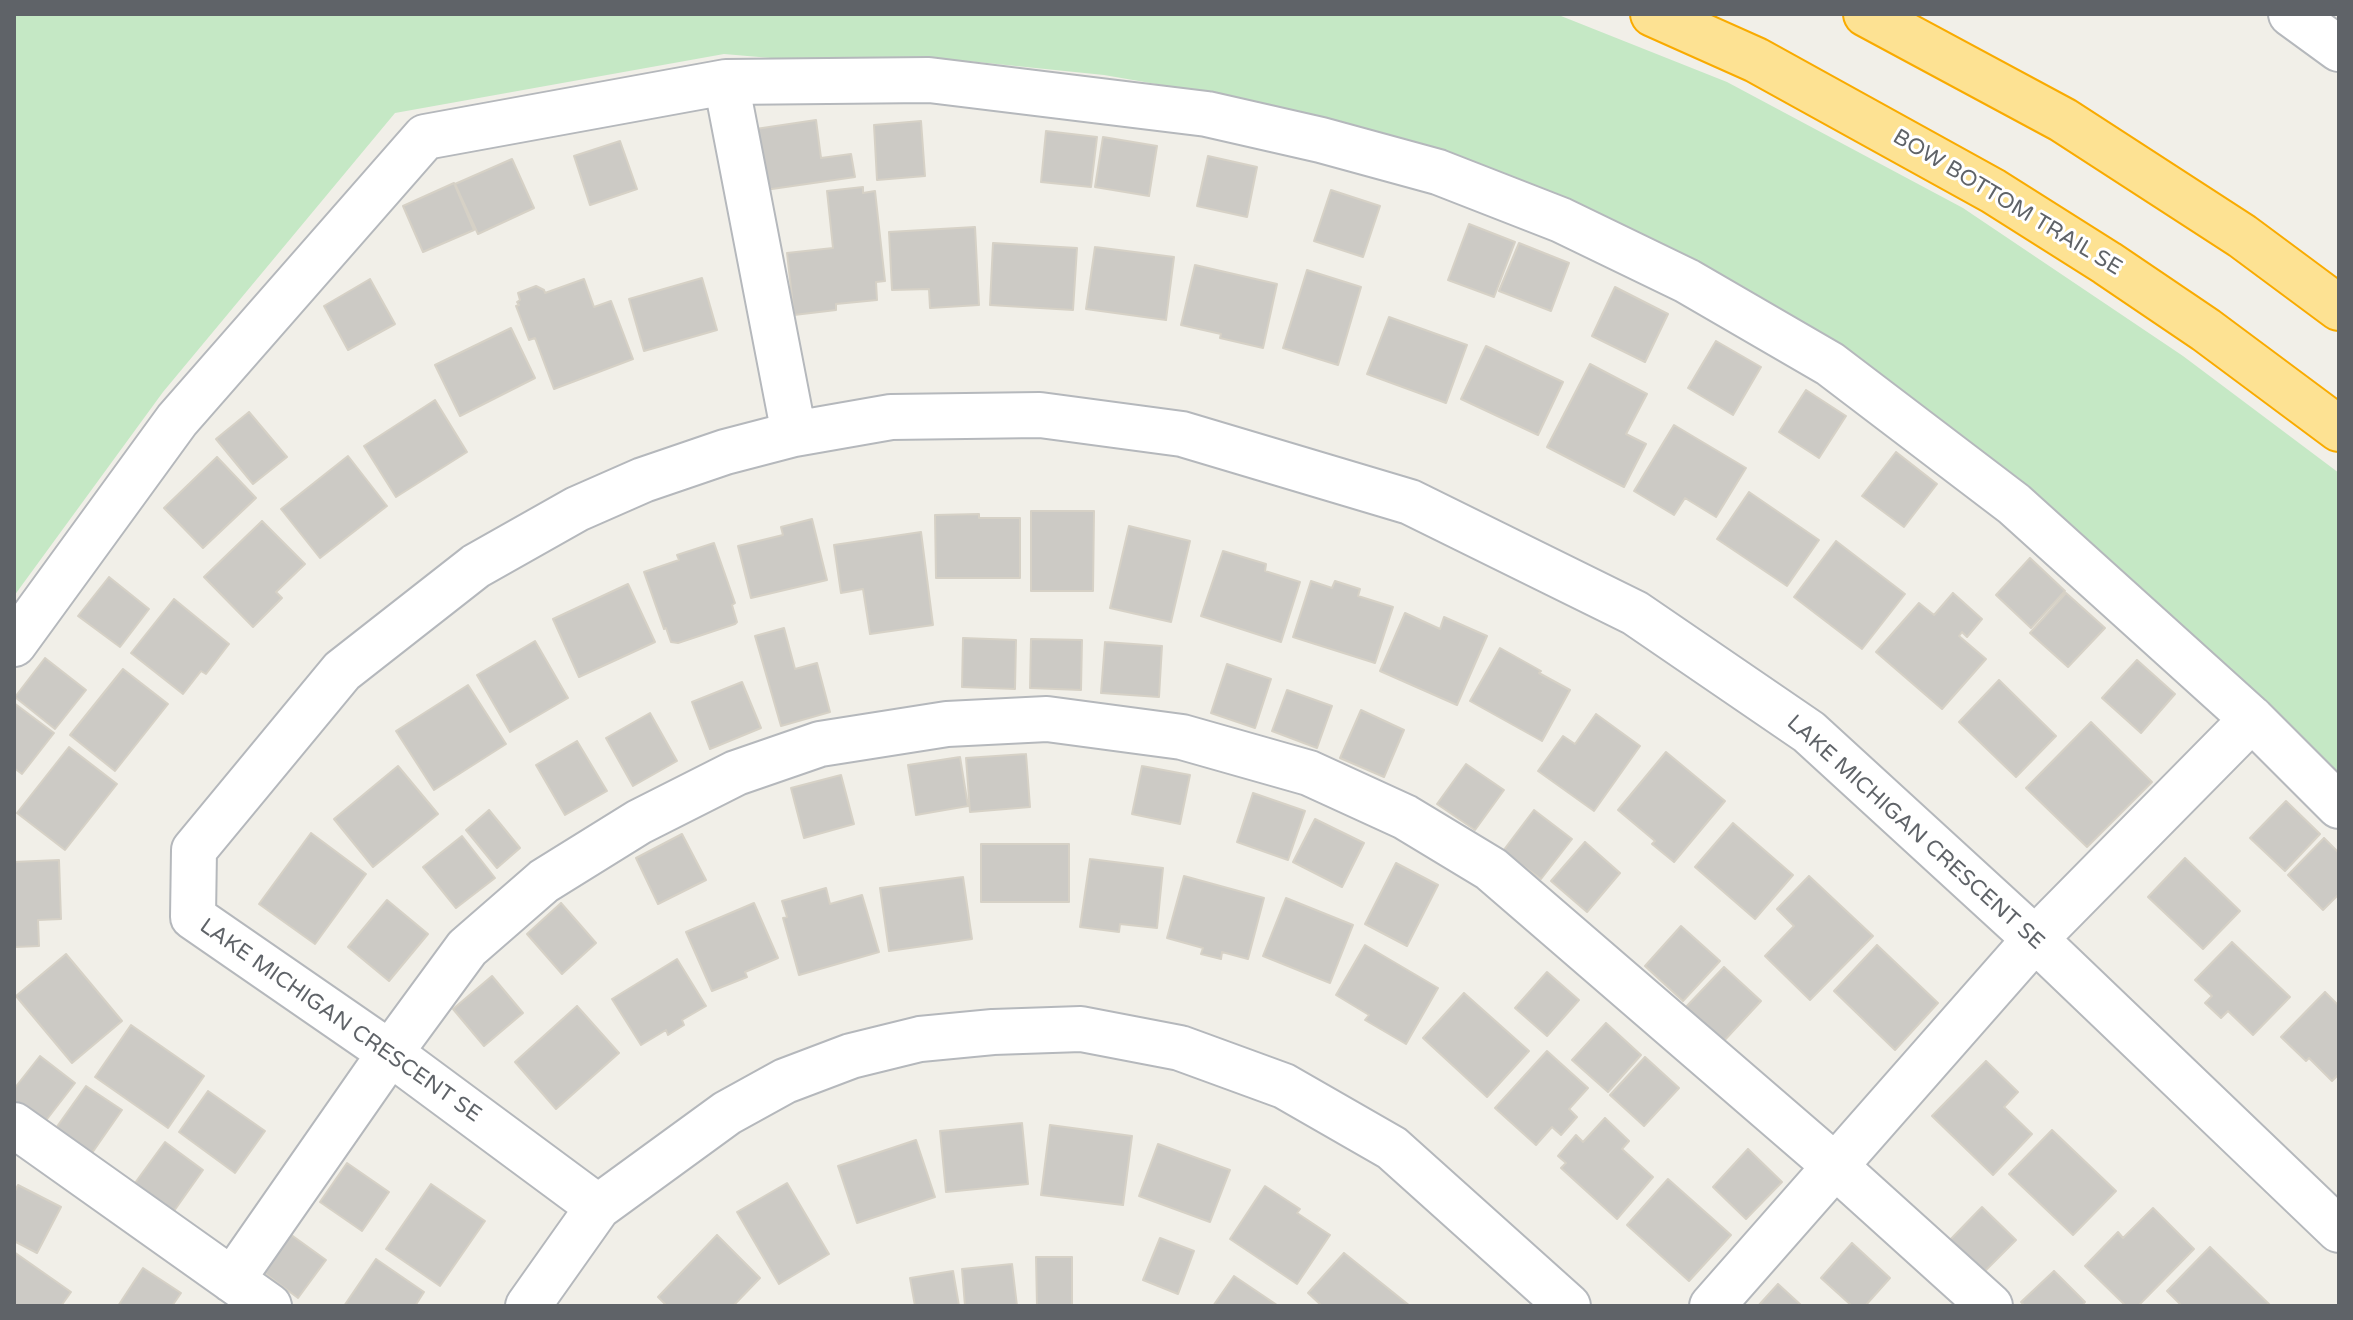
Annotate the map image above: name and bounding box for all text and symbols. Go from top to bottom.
street label: BOW BOTTOM TRAIL SE [1888,124,2126,282]
street label: LAKE MICHIGAN CRESCENT SE [1781,710,2049,956]
street label: LAKE MICHIGAN CRESCENT SE [194,913,486,1129]

